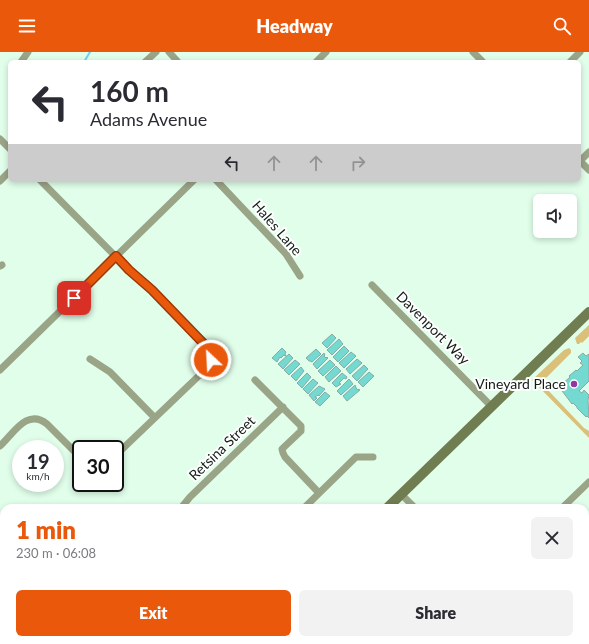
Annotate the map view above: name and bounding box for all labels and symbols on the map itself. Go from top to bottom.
street label: Hales Lane [249,197,306,259]
pin [57,281,91,315]
street label: Davenport Way [393,288,474,368]
position arrow [190,339,232,381]
place label: Vineyard Place [475,375,566,392]
marker: Vineyard Place [569,379,579,389]
street label: Retsina Street [185,412,258,483]
speed limit sign: 30 [72,440,124,492]

